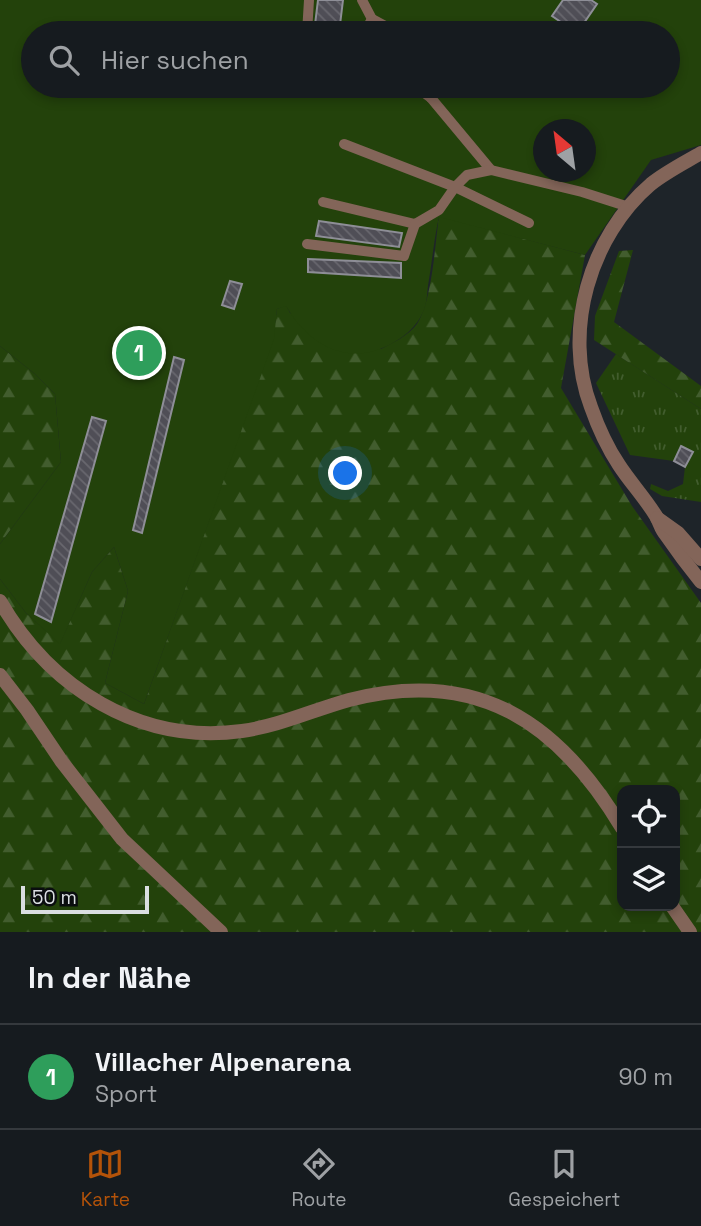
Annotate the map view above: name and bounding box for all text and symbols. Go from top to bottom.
search box [21,21,680,98]
icon: search [45,41,83,79]
text: Hier suchen [101,43,249,77]
north arrow [533,119,596,182]
pin: 1 [116,327,162,379]
your location [328,456,362,490]
map controls [617,785,680,911]
button: locate [617,785,680,848]
button: layers [617,848,680,911]
scale bar [21,883,149,915]
text: 50 m [32,885,77,910]
text: In der Nähe [28,958,191,997]
text: Villacher Alpenarena [95,1045,351,1079]
text: 1 [46,1062,56,1092]
text: 90 m [618,1062,673,1092]
text: Sport [95,1079,157,1109]
tab: Karte [81,1145,130,1212]
tab: Route [292,1145,347,1212]
tab: Gespeichert [508,1145,620,1212]

